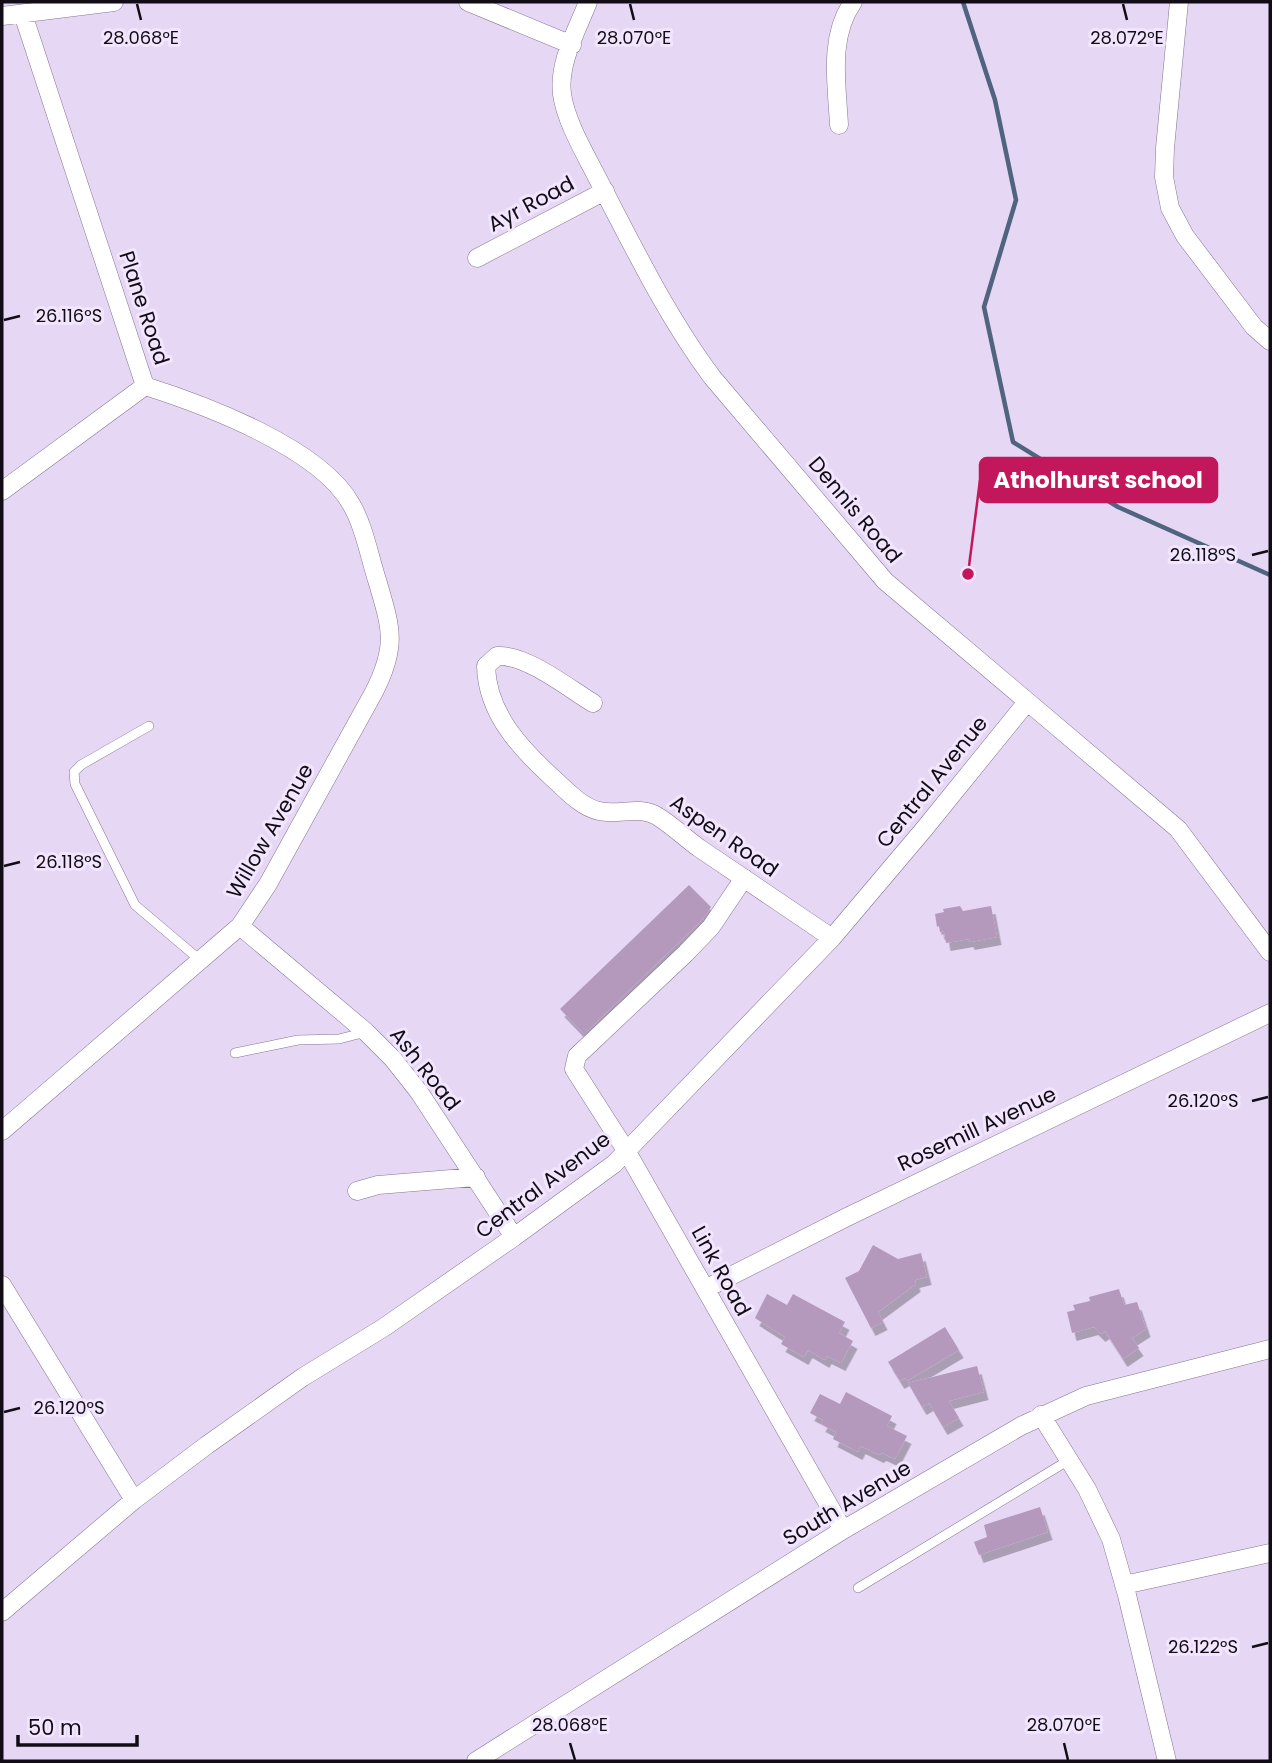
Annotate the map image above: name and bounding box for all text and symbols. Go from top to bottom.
text: 28.068°E [103,25,179,50]
text: 28.070°E [597,25,671,50]
text: 28.072°E [1090,25,1164,50]
street label: Ayr Road [482,169,579,238]
street label: Plane Road [112,247,177,369]
text: 26.116°S [36,303,102,328]
street label: Dennis Road [802,450,909,569]
callout: Atholhurst school [980,458,1217,502]
text: Atholhurst school [993,464,1203,496]
text: 26.118°S [1170,542,1236,567]
street label: Central Avenue [869,710,994,854]
street label: Willow Avenue [219,758,320,903]
street label: Aspen Road [664,788,784,884]
text: 26.118°S [36,849,102,874]
street label: Ash Road [384,1021,467,1117]
street label: Rosemill Avenue [893,1079,1061,1178]
text: 26.120°S [1168,1088,1238,1113]
street label: Central Avenue [469,1124,616,1245]
street label: Link Road [685,1221,758,1321]
text: 26.120°S [34,1395,104,1420]
street label: South Avenue [777,1453,916,1552]
text: 26.122°S [1168,1634,1238,1659]
scale bar [18,1704,136,1748]
text: 28.068°E [532,1712,608,1737]
text: 28.070°E [1027,1712,1101,1737]
text: 50 m [28,1713,82,1742]

